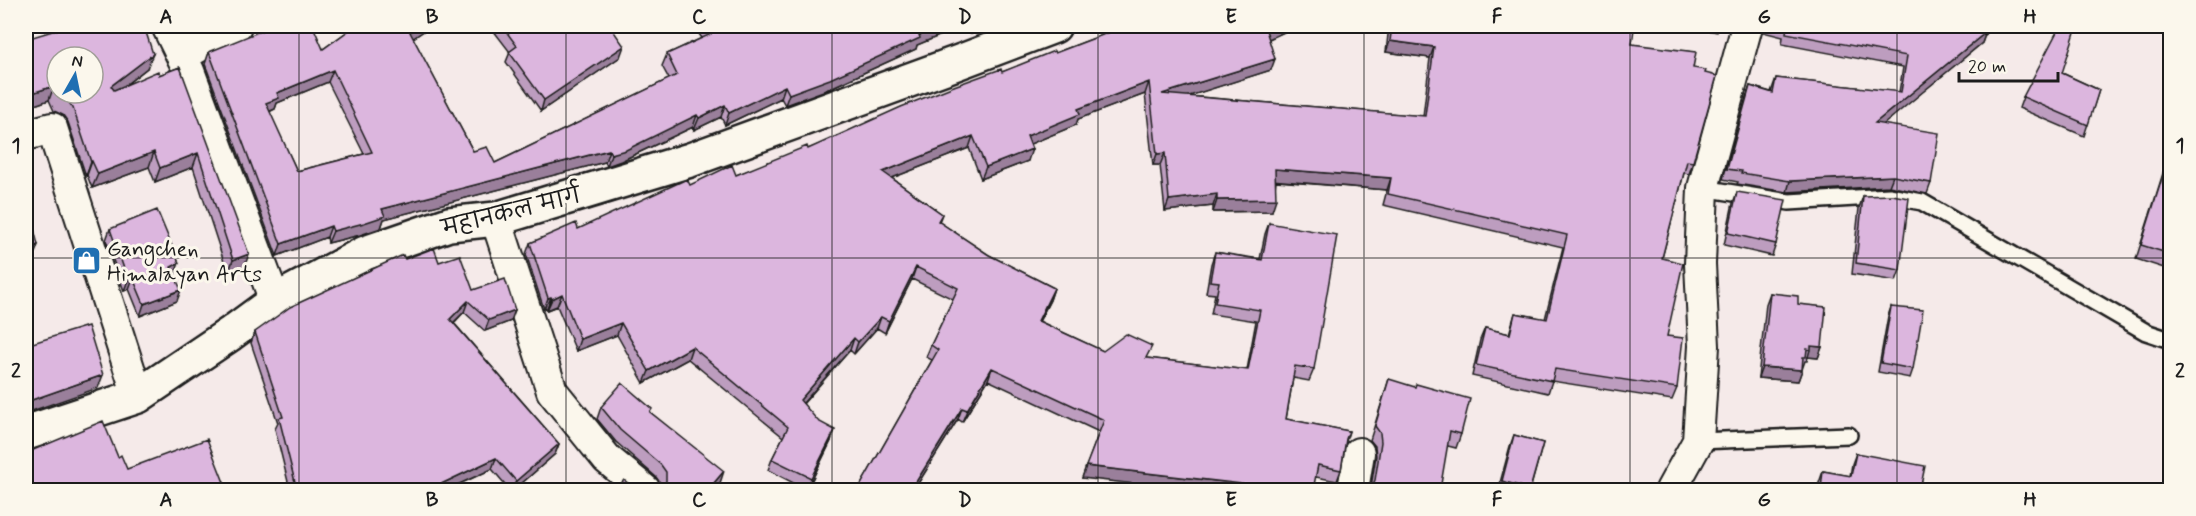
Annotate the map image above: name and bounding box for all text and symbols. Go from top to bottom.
text: A [159,4,173,31]
text: B [426,4,439,31]
text: C [692,4,707,31]
text: D [958,4,972,31]
text: E [1225,4,1237,31]
text: F [1492,4,1503,31]
text: G [1757,4,1771,31]
text: H [2023,4,2037,31]
north arrow [45,45,105,105]
scale bar [1959,45,2058,83]
text: N [70,50,84,73]
text: 20 m [1968,55,2006,79]
text: 1 [12,133,20,160]
text: 1 [2176,133,2184,160]
street label: महानकल मार्ग [437,177,585,244]
place label: Gangchen Himalayan Arts [107,236,262,289]
shop icon: Gangchen Himalayan Arts [70,245,102,277]
text: 2 [11,358,21,385]
text: 2 [2175,358,2185,385]
text: A [159,487,173,514]
text: B [426,487,439,514]
text: C [692,487,707,514]
text: D [958,487,972,514]
text: E [1225,487,1237,514]
text: F [1492,487,1503,514]
text: G [1757,487,1771,514]
text: H [2023,487,2037,514]

